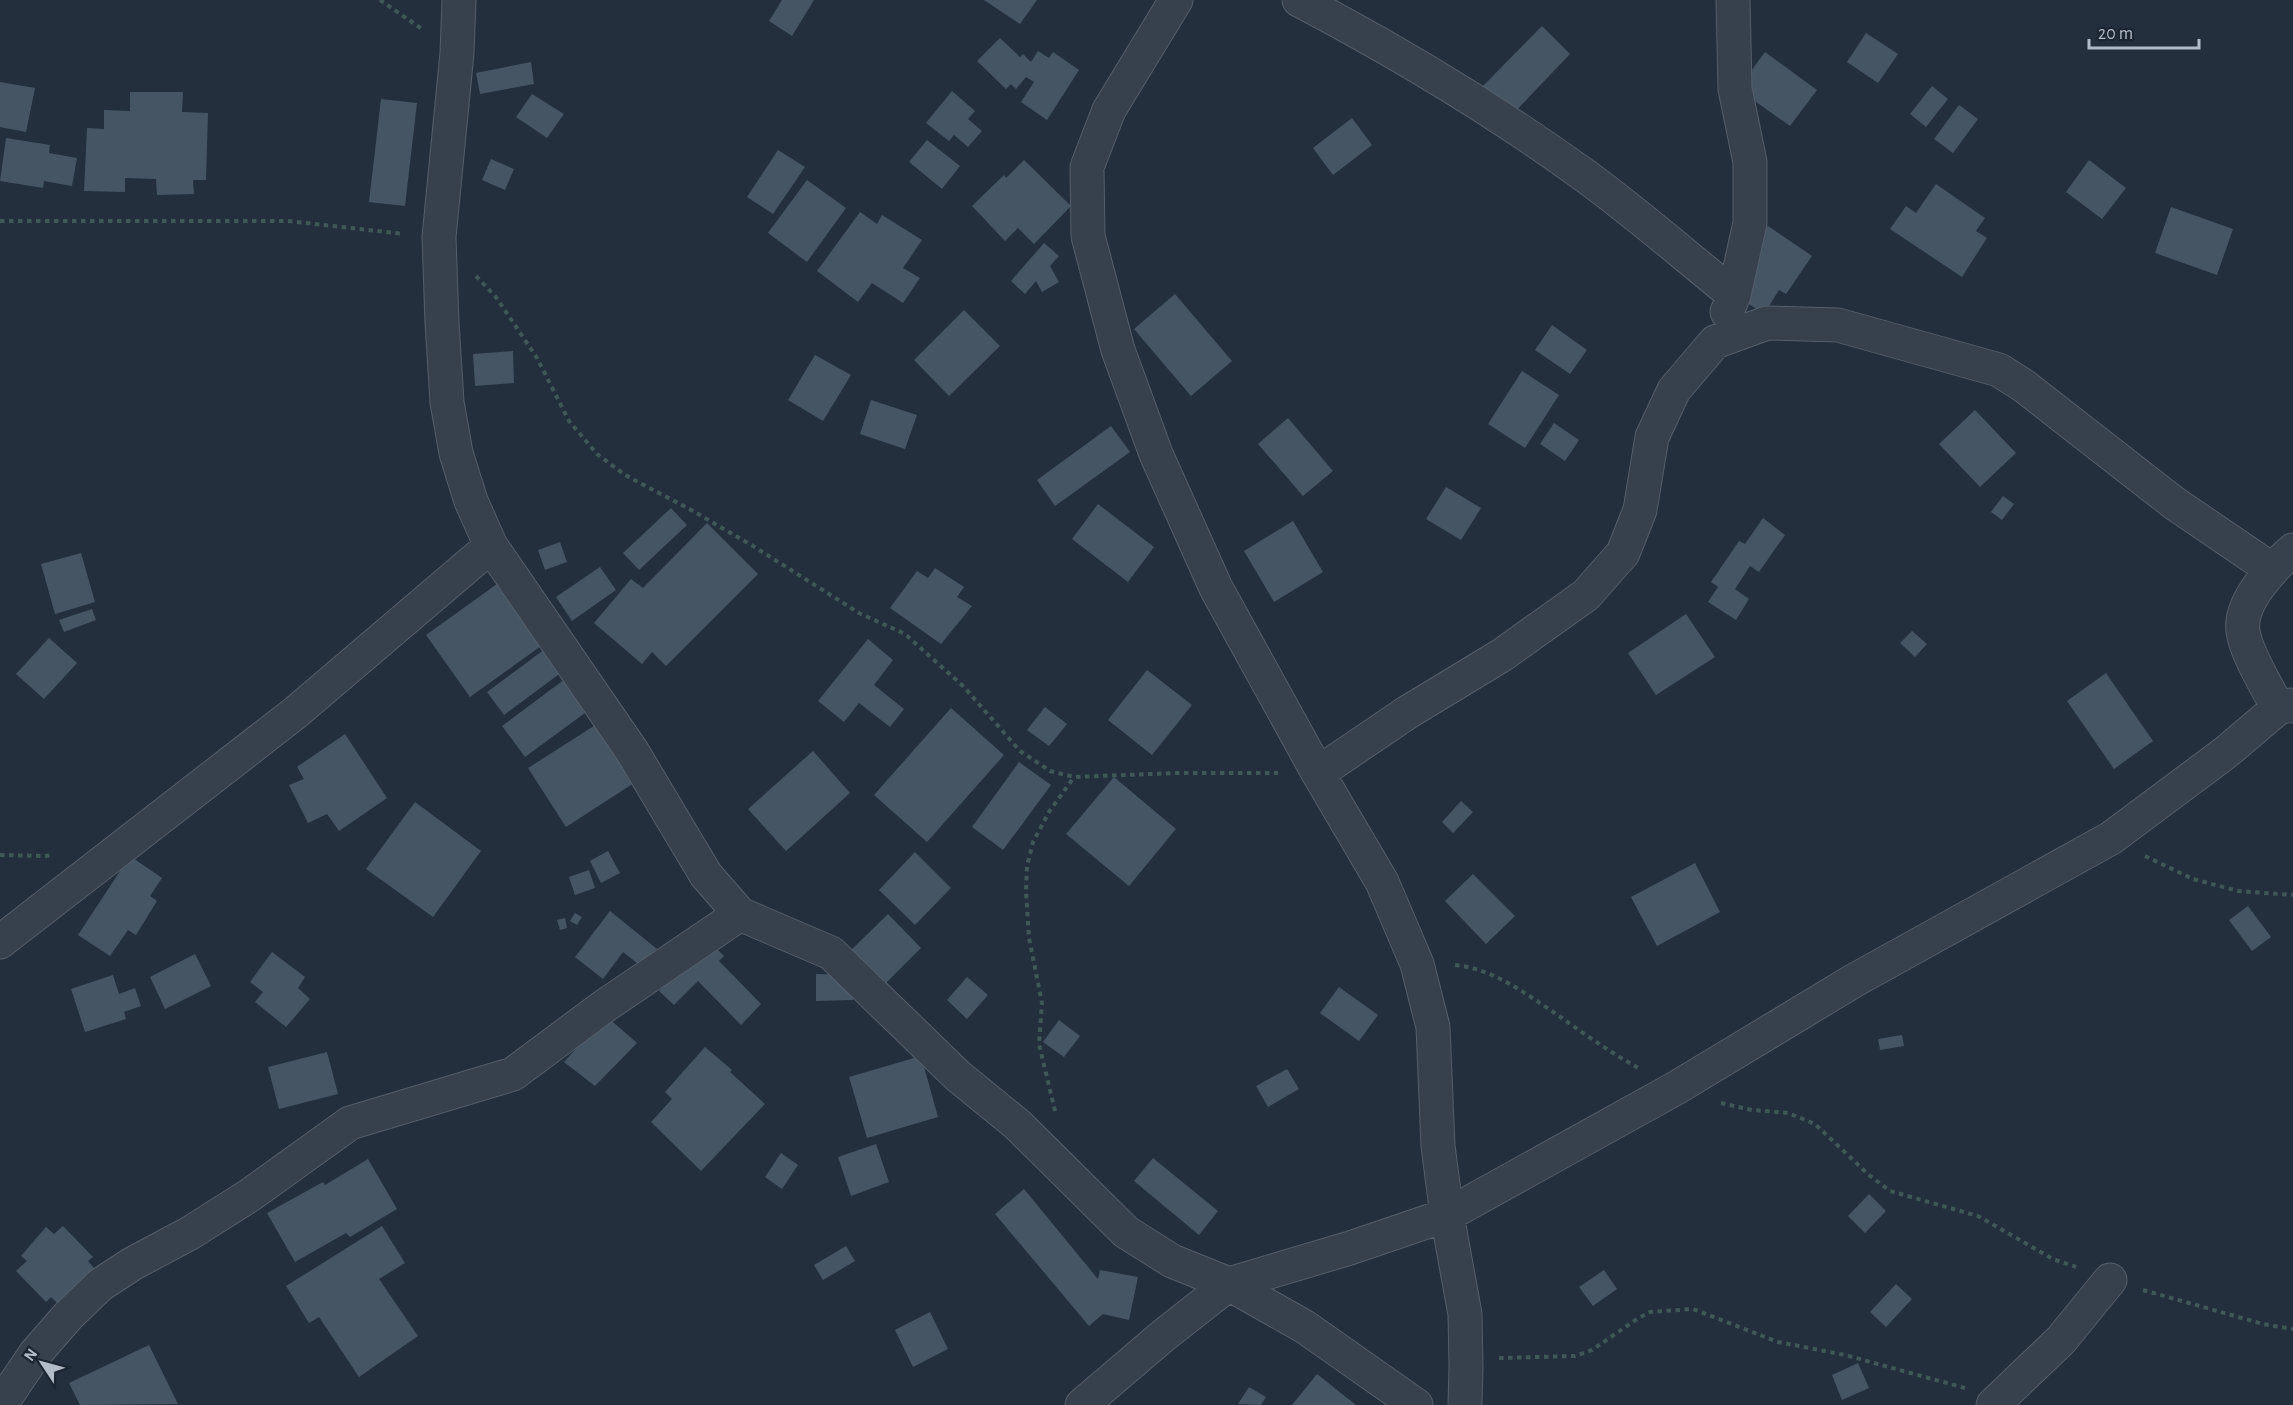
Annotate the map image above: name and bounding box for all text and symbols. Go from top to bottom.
scale bar [2089,12,2198,50]
text: 20 m [2098,25,2133,43]
north arrow [12,1333,72,1393]
text: N [21,1346,40,1364]

